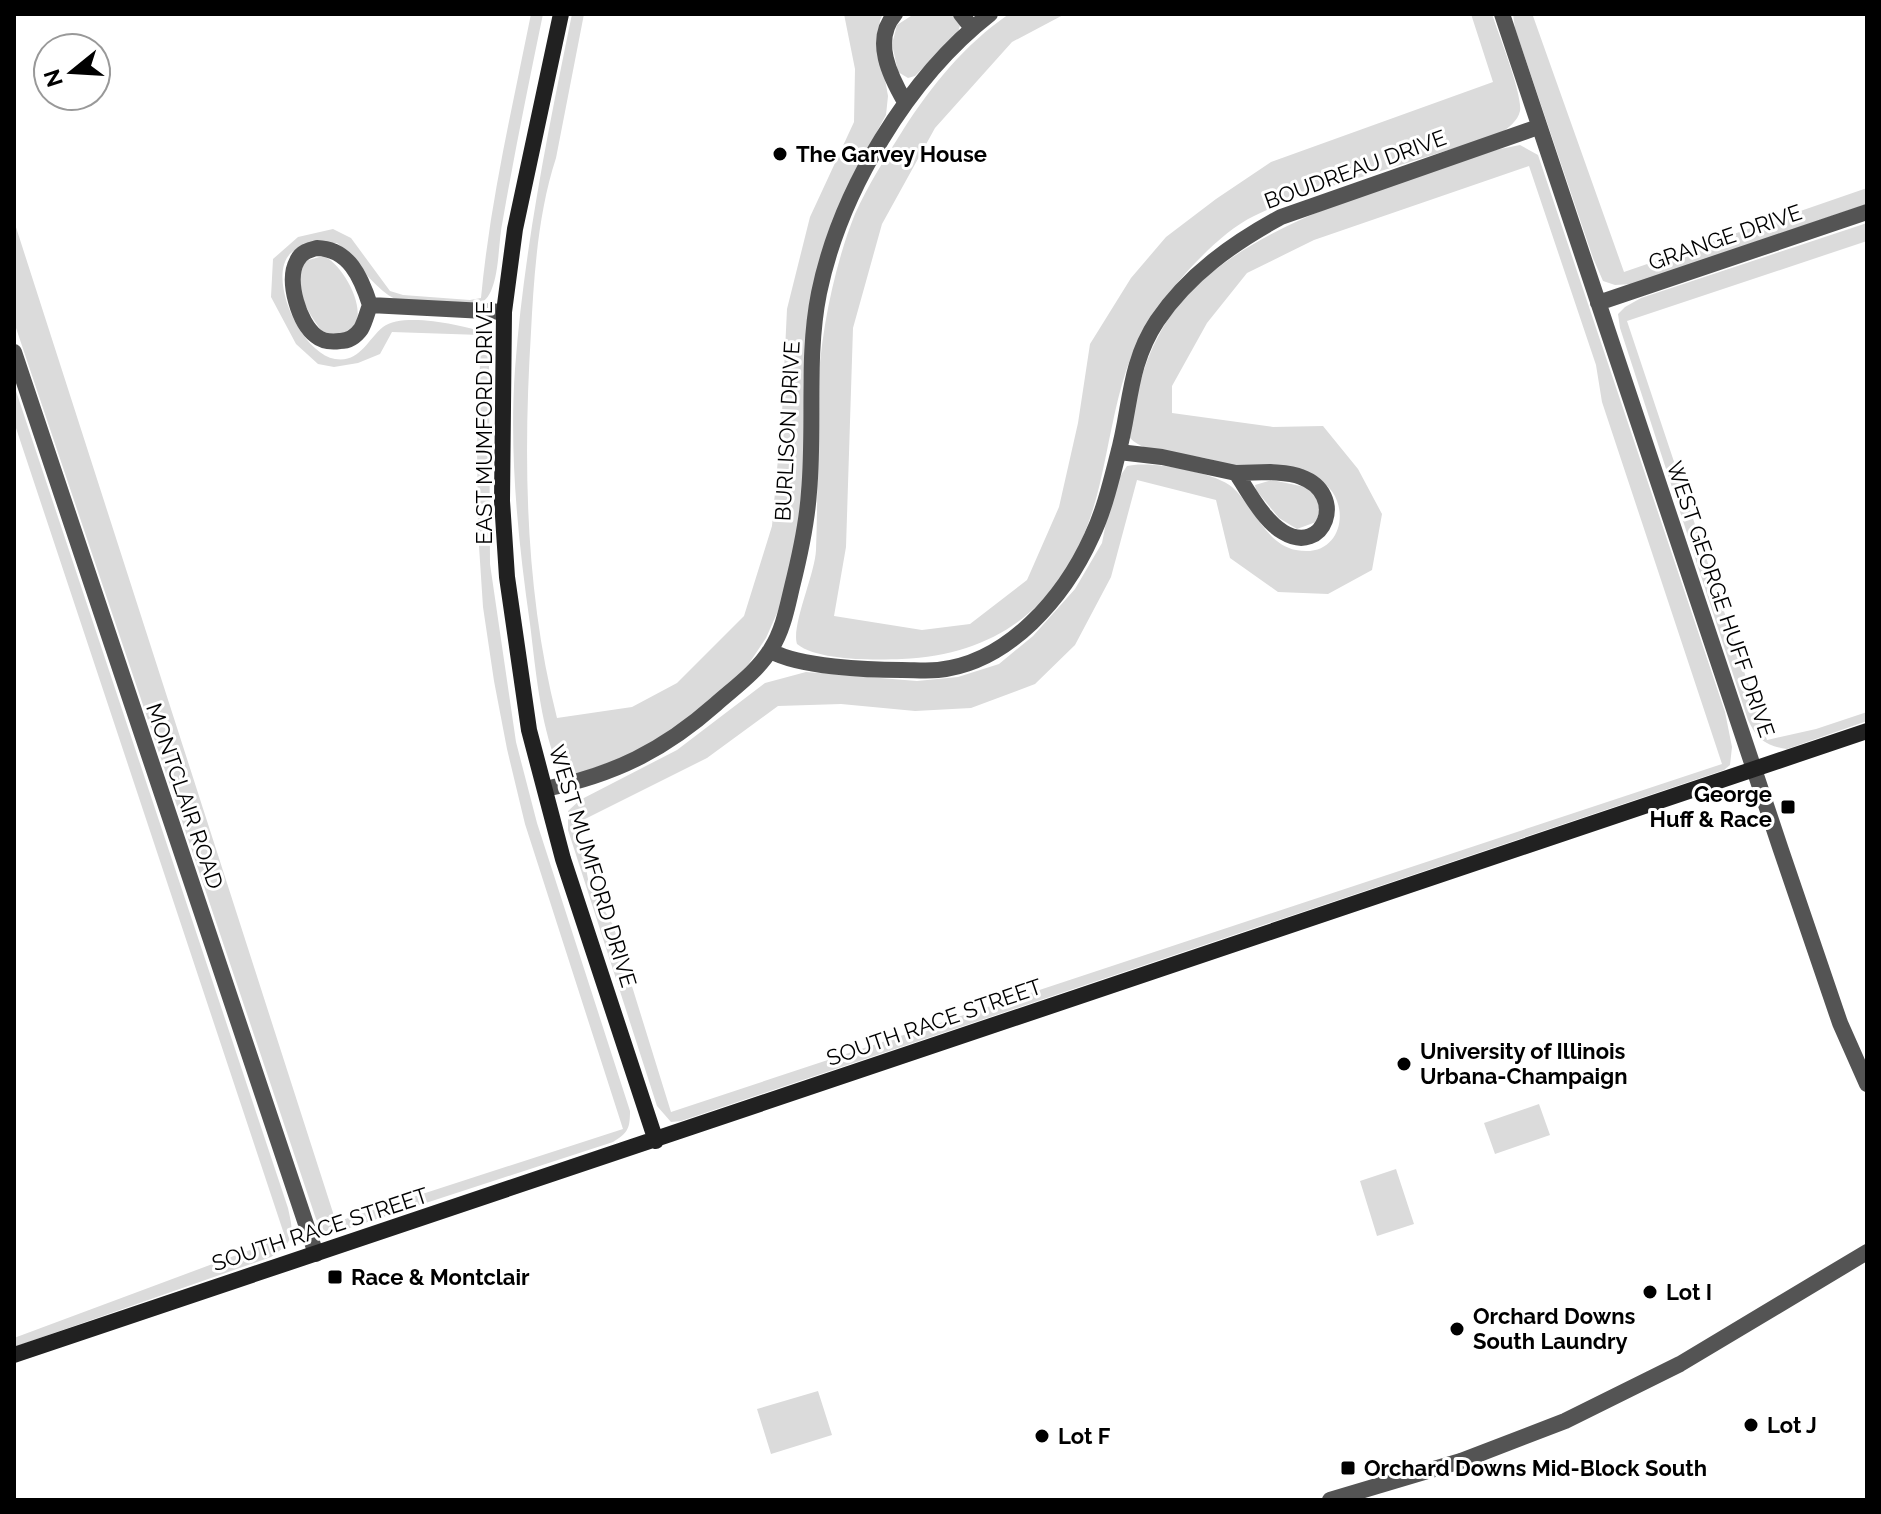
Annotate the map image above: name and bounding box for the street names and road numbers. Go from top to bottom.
street label: BOUDREAU DRIVE [1261,124,1449,214]
street label: GRANGE DRIVE [1645,199,1805,275]
street label: EAST MUMFORD DRIVE [471,301,497,545]
street label: BURLISON DRIVE [769,340,805,522]
street label: WEST GEORGE HUFF DRIVE [1661,458,1781,740]
street label: MONTCLAIR ROAD [141,700,229,892]
street label: WEST MUMFORD DRIVE [544,742,642,990]
street label: SOUTH RACE STREET [823,973,1046,1071]
street label: SOUTH RACE STREET [209,1182,432,1276]

